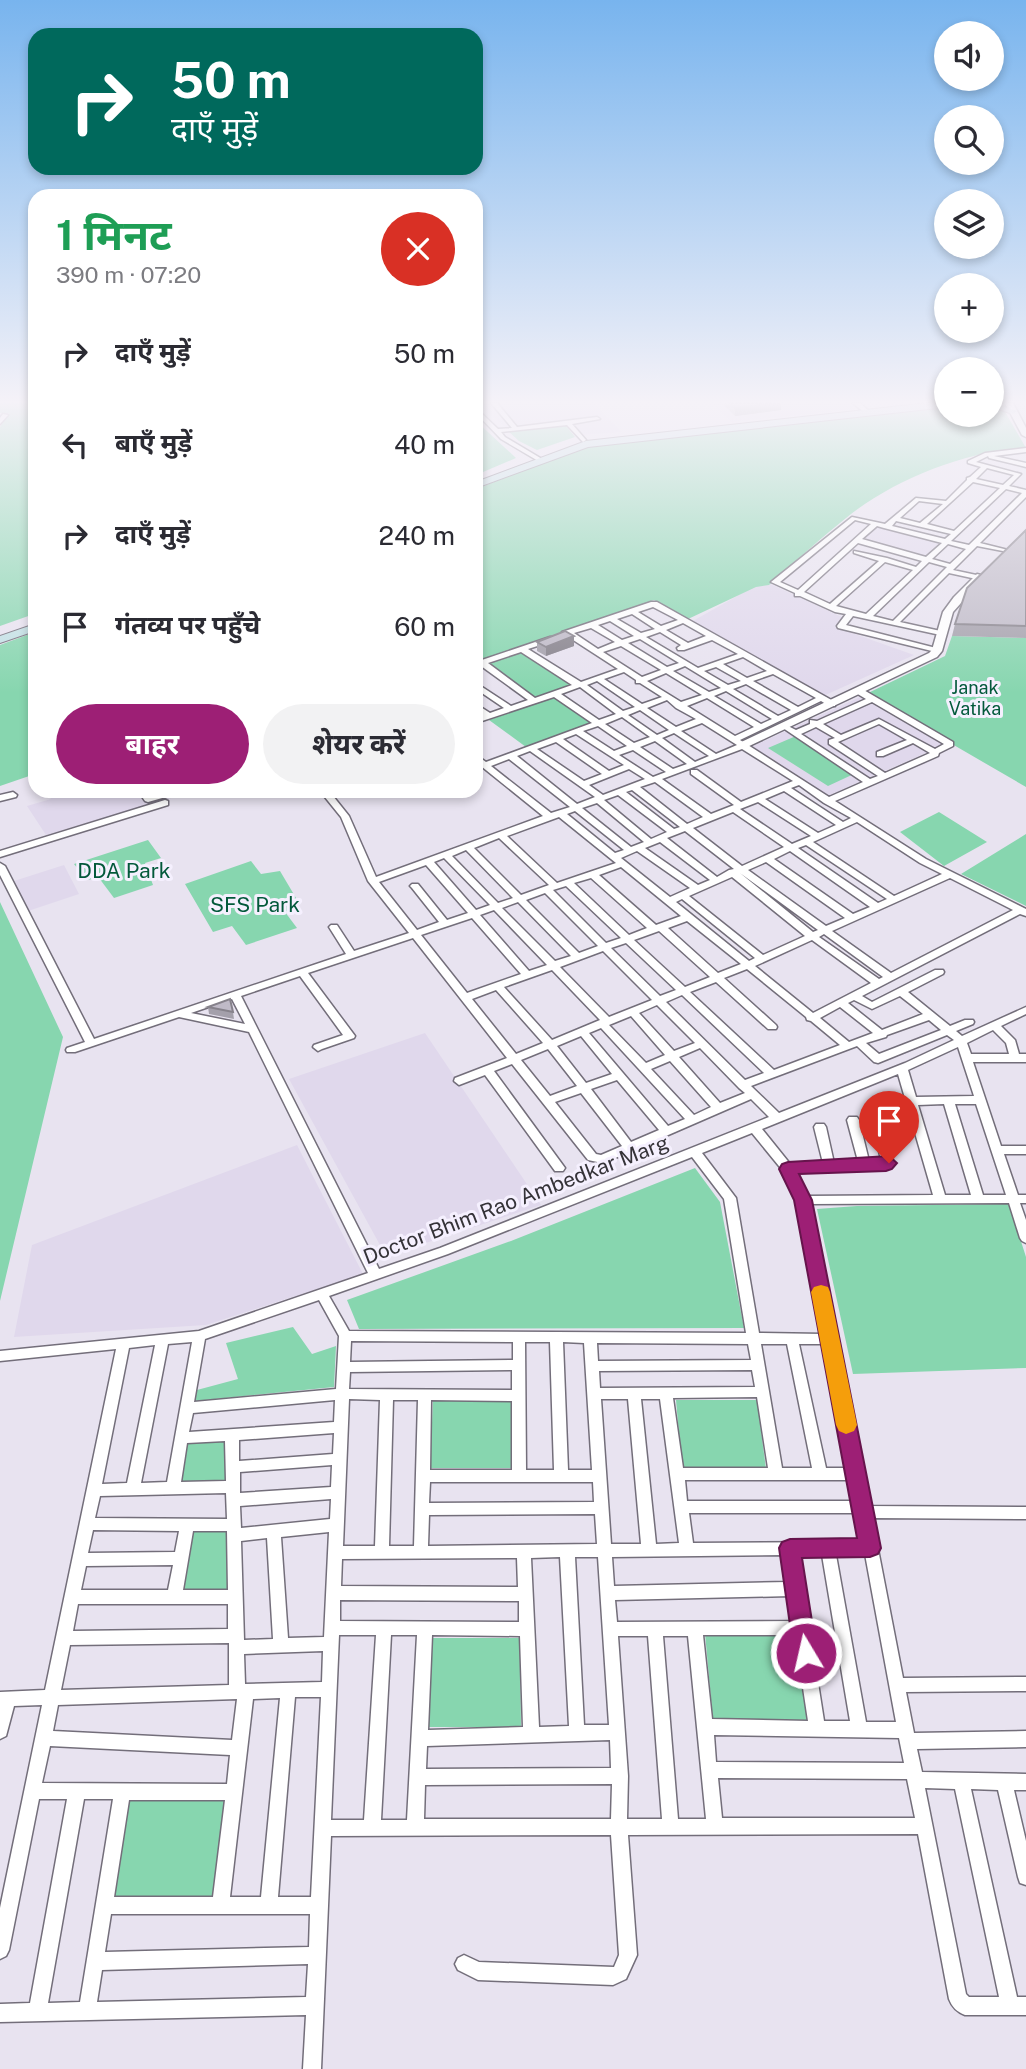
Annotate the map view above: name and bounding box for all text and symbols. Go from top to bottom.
map controls [934,21,1004,427]
button: sound [934,21,1004,91]
text: 50 m [171,51,291,109]
icon: right [56,56,147,147]
button: search [934,105,1004,175]
text: दाएँ मुड़ें [171,110,258,147]
button: layers [934,189,1004,259]
text: 1 मिनट [56,210,172,259]
button: close [381,212,455,286]
text: 390 m · 07:20 [56,261,201,288]
button: + [934,273,1004,343]
icon: right [56,335,94,373]
text: दाएँ मुड़ें [115,336,191,367]
text: 50 m [394,338,455,369]
button: − [934,357,1004,427]
icon: left [56,426,94,464]
text: बाएँ मुड़ें [115,427,192,458]
text: 40 m [394,429,455,460]
icon: right [56,517,94,555]
text: दाएँ मुड़ें [115,518,191,549]
text: 240 m [378,520,455,551]
icon: arrive [56,608,94,646]
text: गंतव्य पर पहुँचे [115,609,260,640]
text: 60 m [394,611,455,642]
park label: Janak Vatika [949,677,1001,719]
button: बाहर [56,704,249,784]
button: शेयर करें [263,704,455,784]
park label: DDA Park [77,858,171,883]
park label: SFS Park [210,892,300,917]
pin [859,1091,919,1163]
icon: arrive [870,1102,908,1140]
street label: Doctor Bhim Rao Ambedkar Marg [359,1130,672,1270]
position arrow [769,1616,843,1690]

